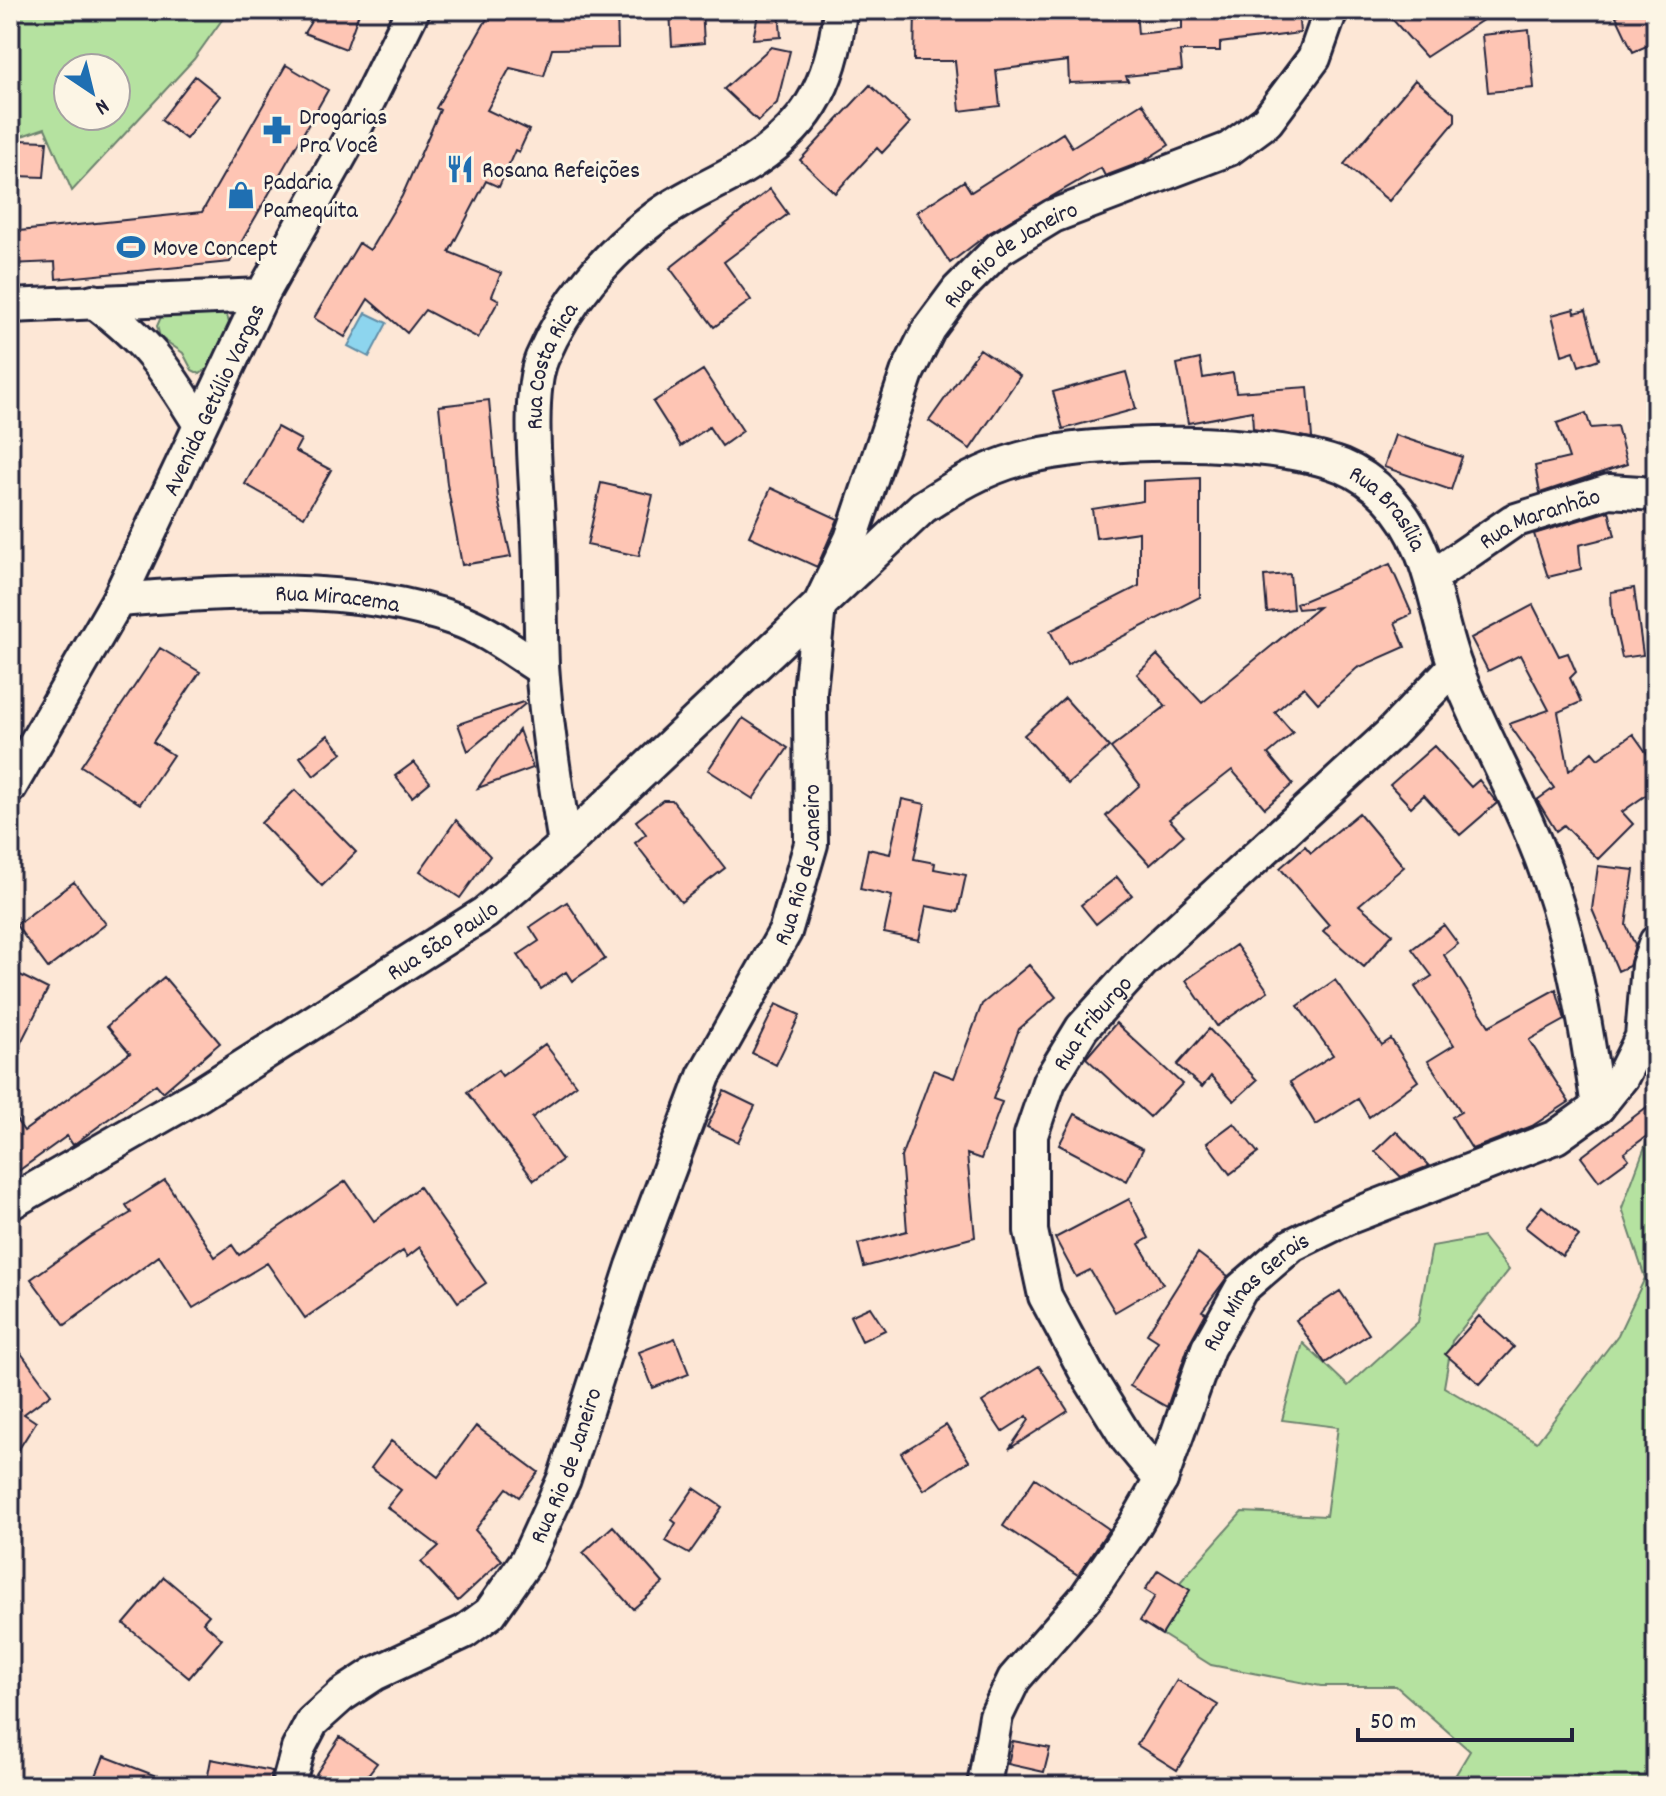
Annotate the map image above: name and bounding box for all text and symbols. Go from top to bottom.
north arrow [52,52,132,132]
text: N [88,90,115,121]
place label: Drogarias Pra Você [299,102,387,164]
pharmacy icon: Drogarias Pra Você [262,115,292,145]
restaurant icon: Rosana Refeições [445,154,475,184]
place label: Rosana Refeições [482,155,640,189]
place label: Padaria Pamequita [263,167,358,229]
shop icon: Padaria Pamequita [226,180,256,210]
street label: Rua Rio de Janeiro [936,194,1083,316]
sports icon: Move Concept [116,232,146,262]
place label: Move Concept [153,233,278,267]
street label: Rua Costa Rica [519,296,589,430]
street label: Avenida Getúlio Vargas [156,299,276,502]
street label: Rua Brasília [1342,458,1433,558]
street label: Rua Maranhão [1473,481,1605,560]
street label: Rua Miracema [275,578,403,624]
street label: Rua Rio de Janeiro [767,784,831,953]
street label: Rua São Paulo [381,894,508,991]
street label: Rua Friburgo [1046,969,1142,1078]
street label: Rua Minas Gerais [1195,1225,1316,1358]
street label: Rua Rio de Janeiro [523,1384,612,1550]
scale bar [1358,1692,1572,1742]
text: 50 m [1370,1706,1416,1740]

